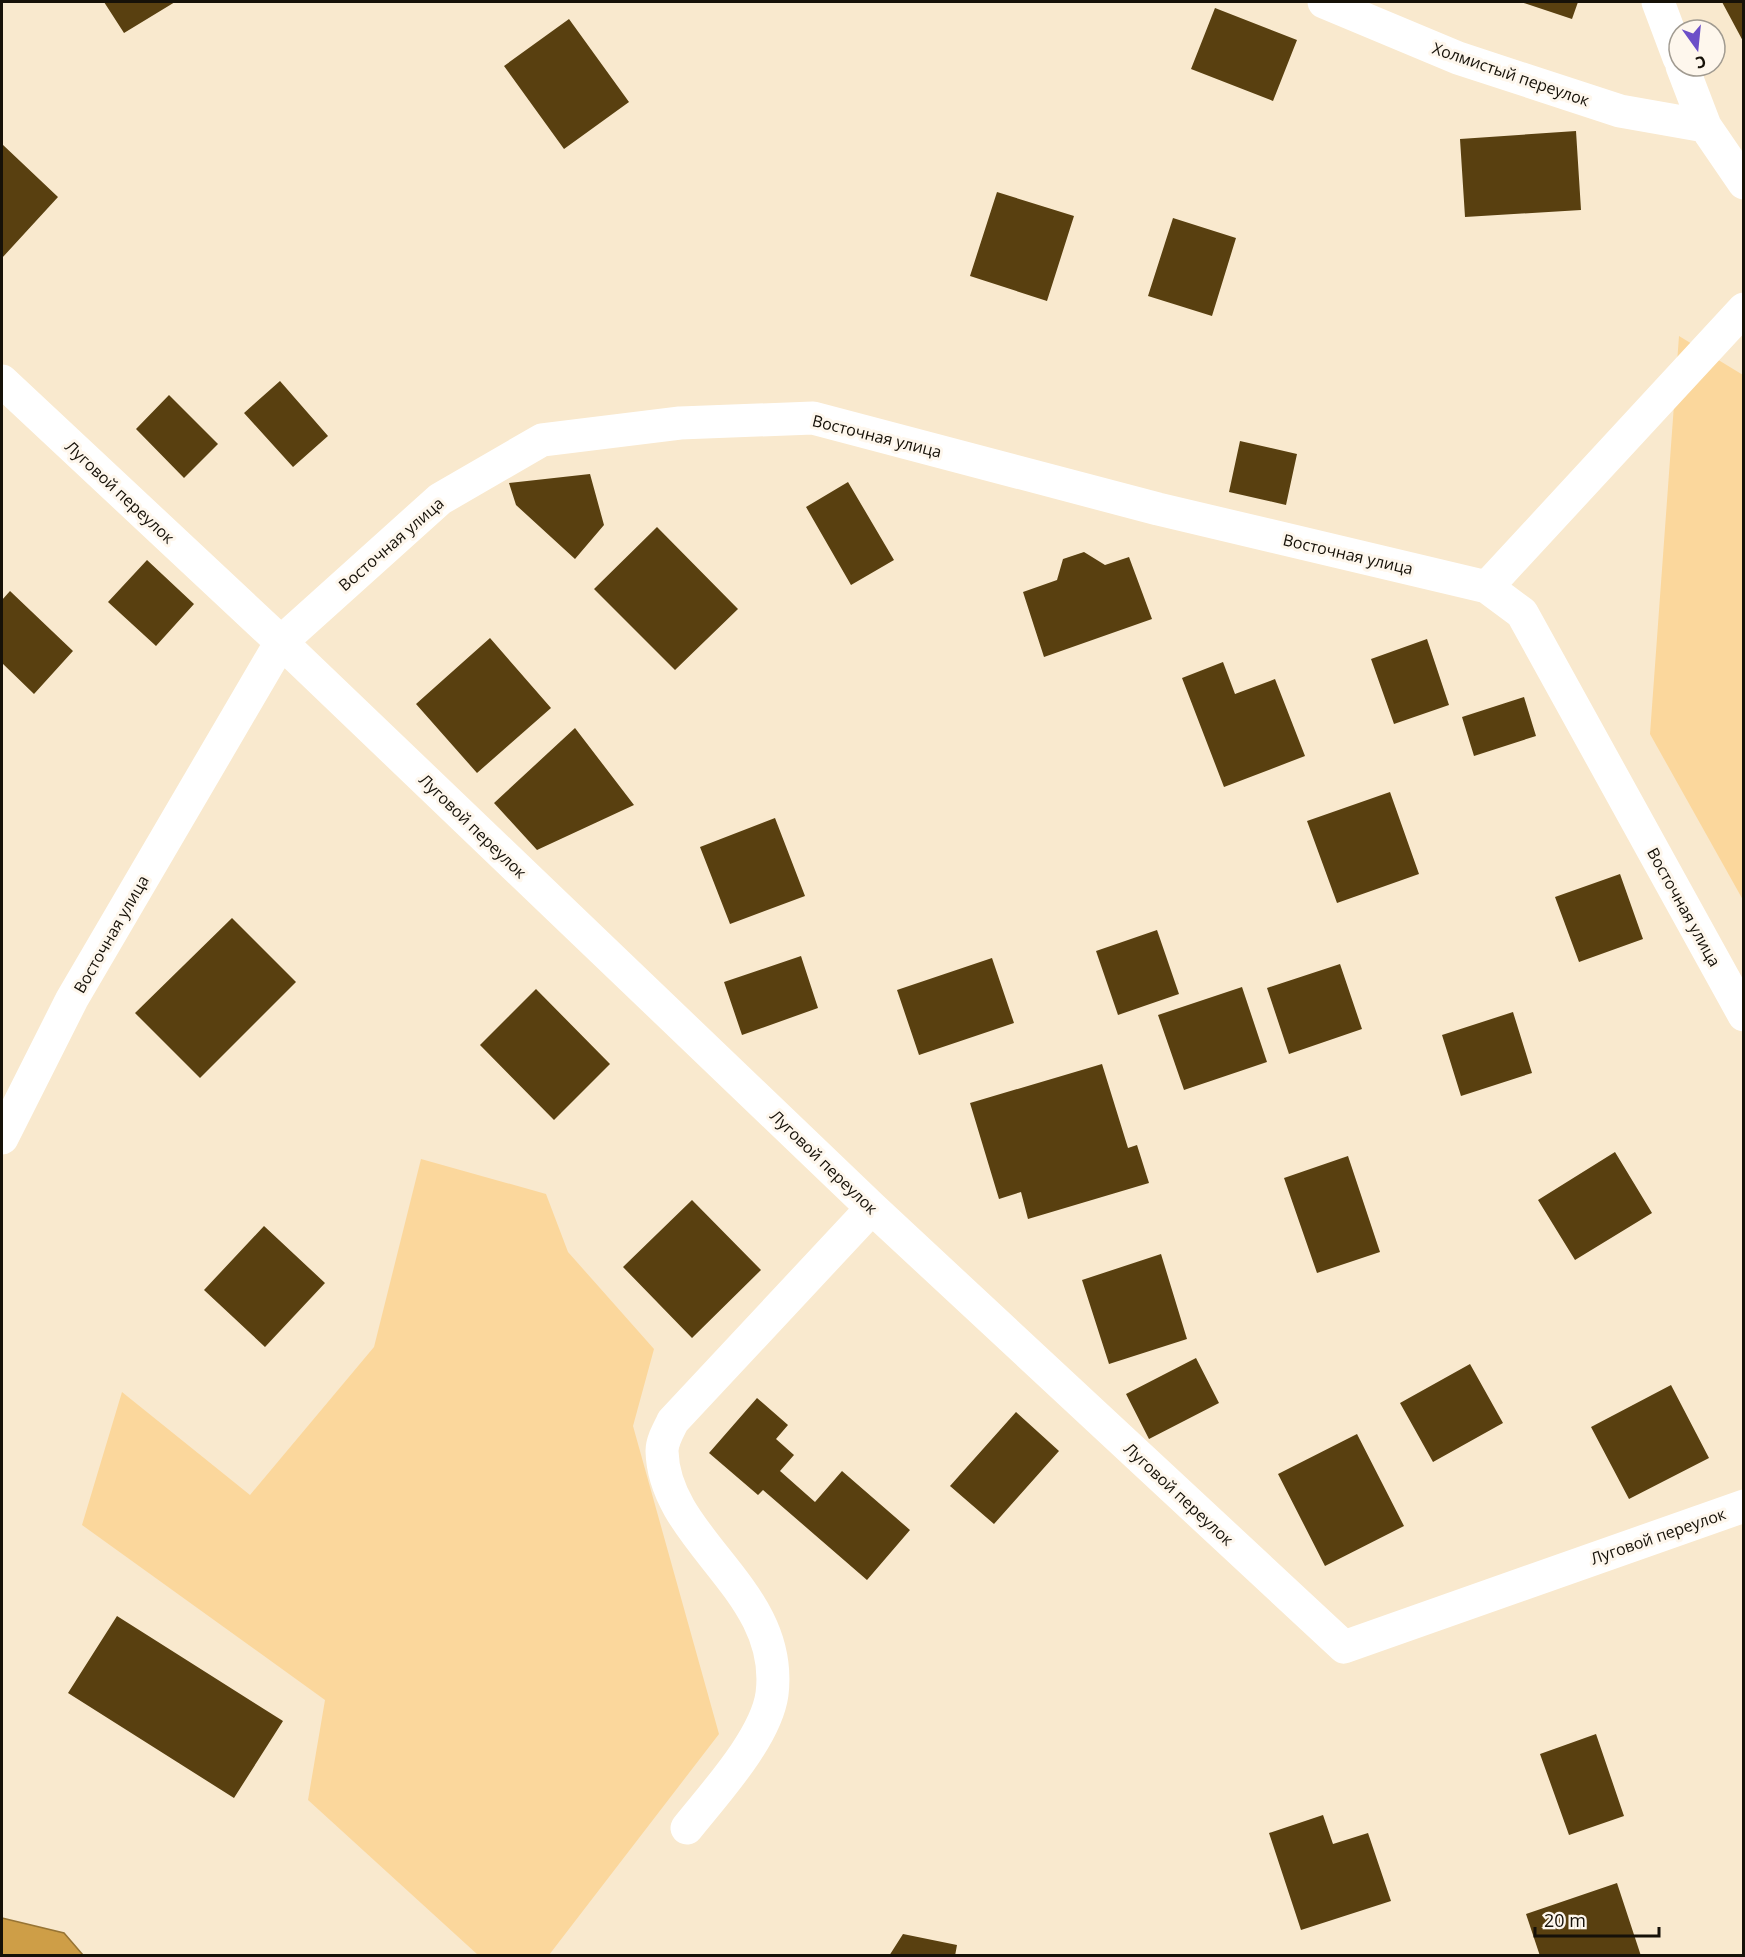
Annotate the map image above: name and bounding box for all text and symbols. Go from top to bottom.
north arrow [1667,18,1727,78]
street label: Холмистый переулок [1430,37,1593,111]
text: С [1693,51,1709,74]
street label: Восточная улица [810,409,944,463]
street label: Луговой переулок [61,436,180,549]
street label: Восточная улица [334,492,448,596]
street label: Восточная улица [1281,528,1415,580]
street label: Луговой переулок [414,769,532,884]
street label: Восточная улица [1642,844,1726,970]
street label: Восточная улица [68,871,154,997]
street label: Луговой переулок [765,1105,883,1220]
street label: Луговой переулок [1120,1438,1239,1551]
street label: Луговой переулок [1587,1502,1729,1569]
scale bar [1535,1900,1660,1938]
text: 20 m [1544,1908,1586,1932]

